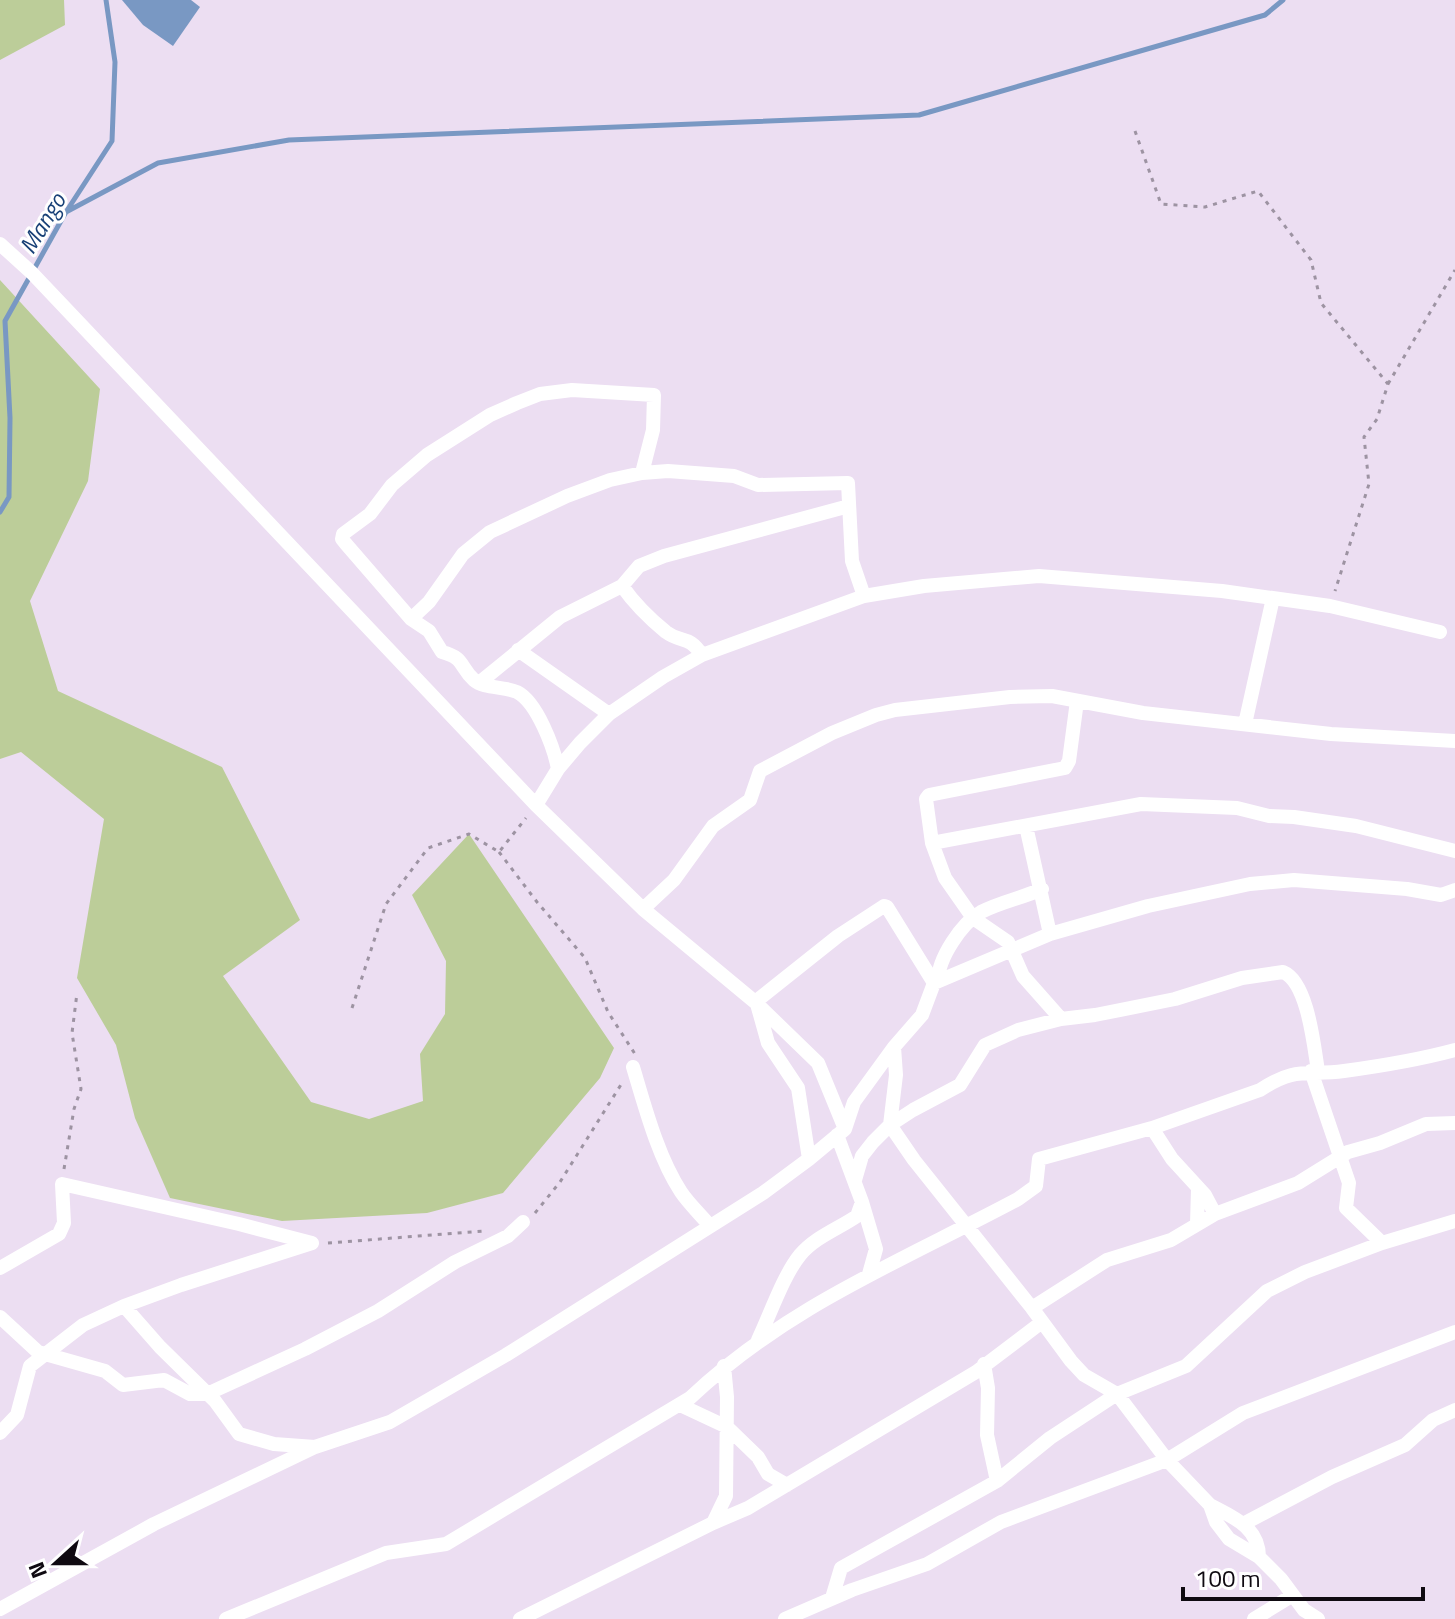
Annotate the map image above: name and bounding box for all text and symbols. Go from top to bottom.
water label: Mango [10,185,75,260]
north arrow [16,1523,96,1603]
scale bar [1183,1551,1423,1601]
text: N [19,1557,56,1583]
text: 100 m [1195,1560,1261,1596]

